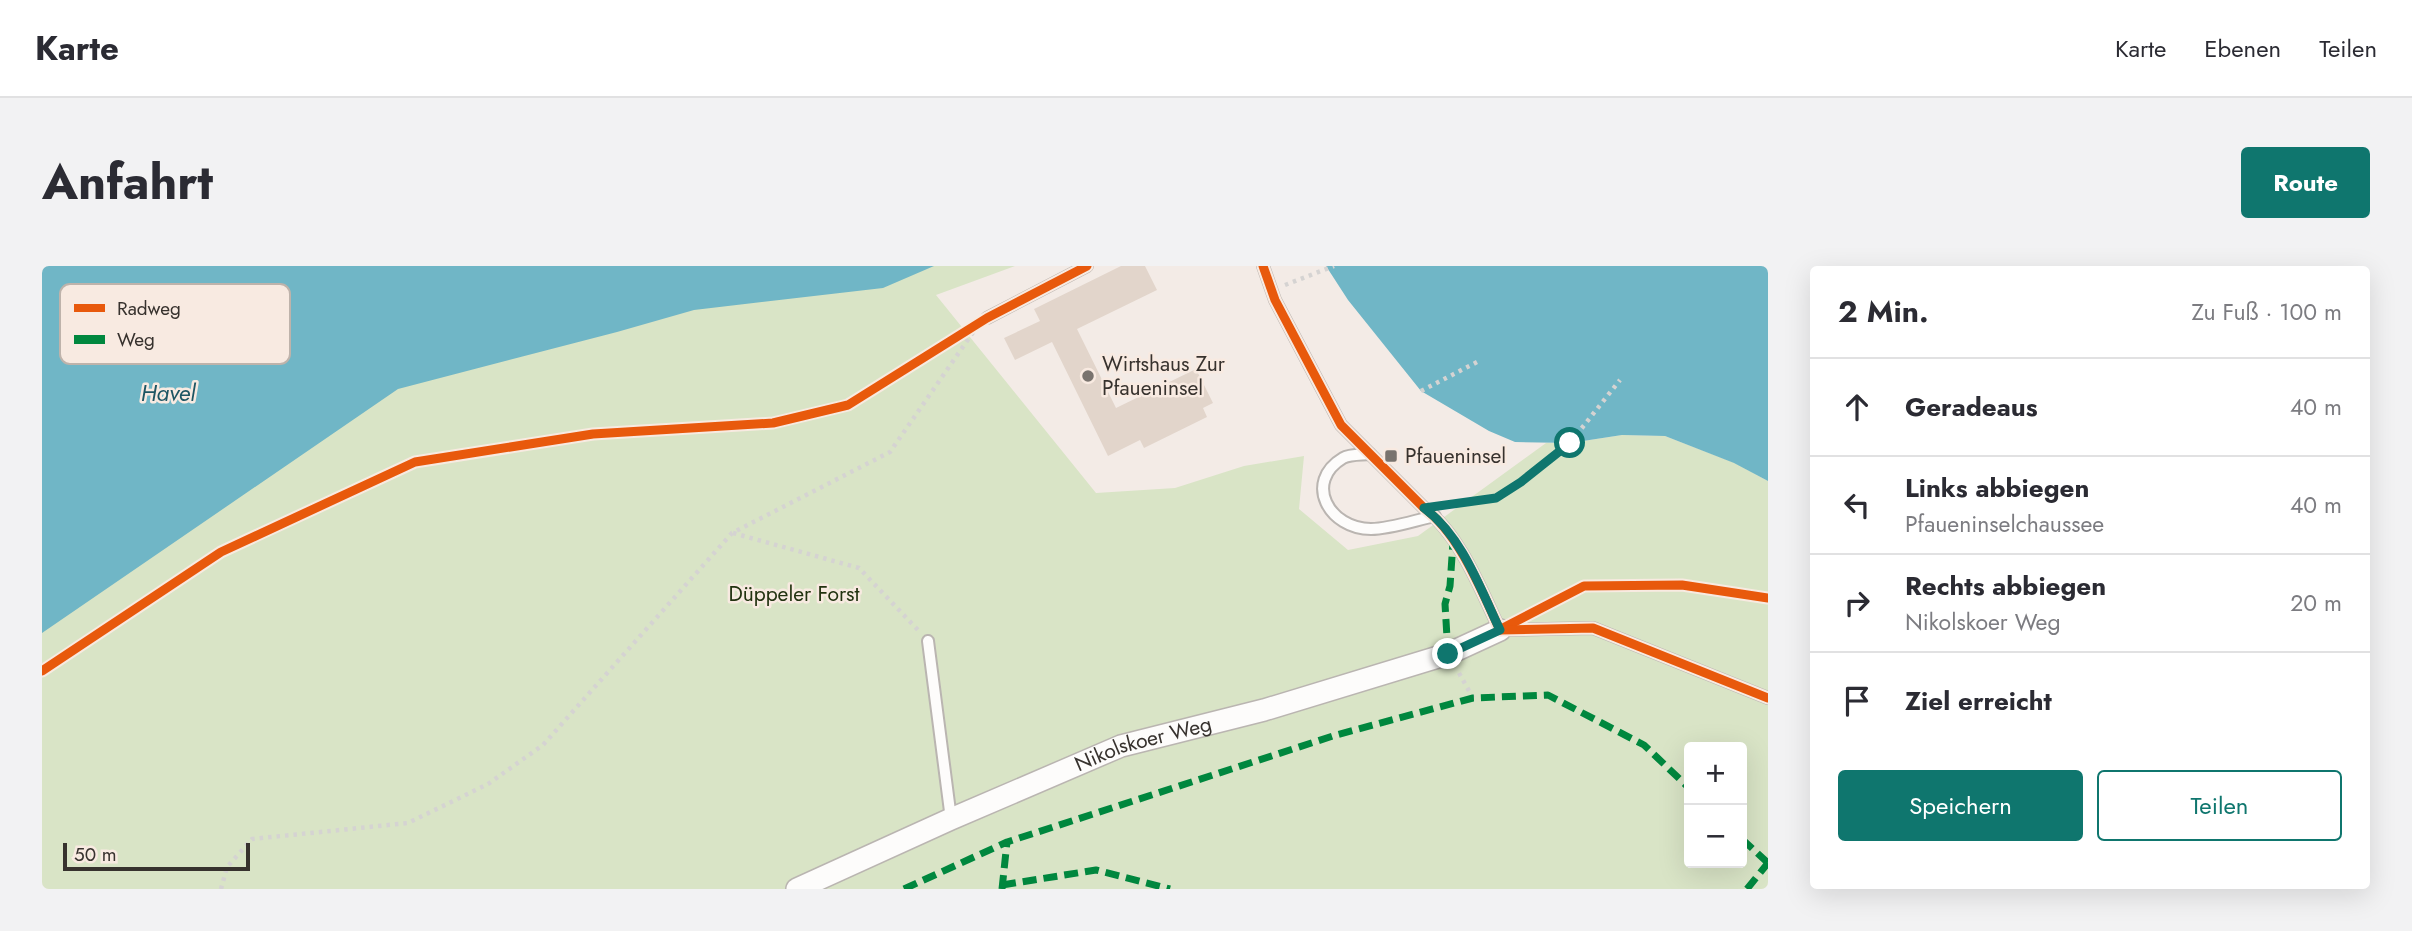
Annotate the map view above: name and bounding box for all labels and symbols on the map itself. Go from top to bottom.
legend [60,284,290,364]
text: Radweg [117,295,181,322]
text: Weg [117,326,155,353]
place label: Wirtshaus Zur Pfaueninsel [1102,349,1226,403]
marker: Wirtshaus Zur Pfaueninsel [1080,368,1096,384]
water label: Havel [141,376,196,410]
route start [1554,427,1585,458]
place label: Pfaueninsel [1405,441,1506,471]
marker: Pfaueninsel [1383,448,1399,464]
park label: Düppeler Forst [728,579,860,609]
route end [1432,638,1463,669]
street label: Nikolskoer Weg [1070,709,1215,779]
scale bar [63,840,250,872]

